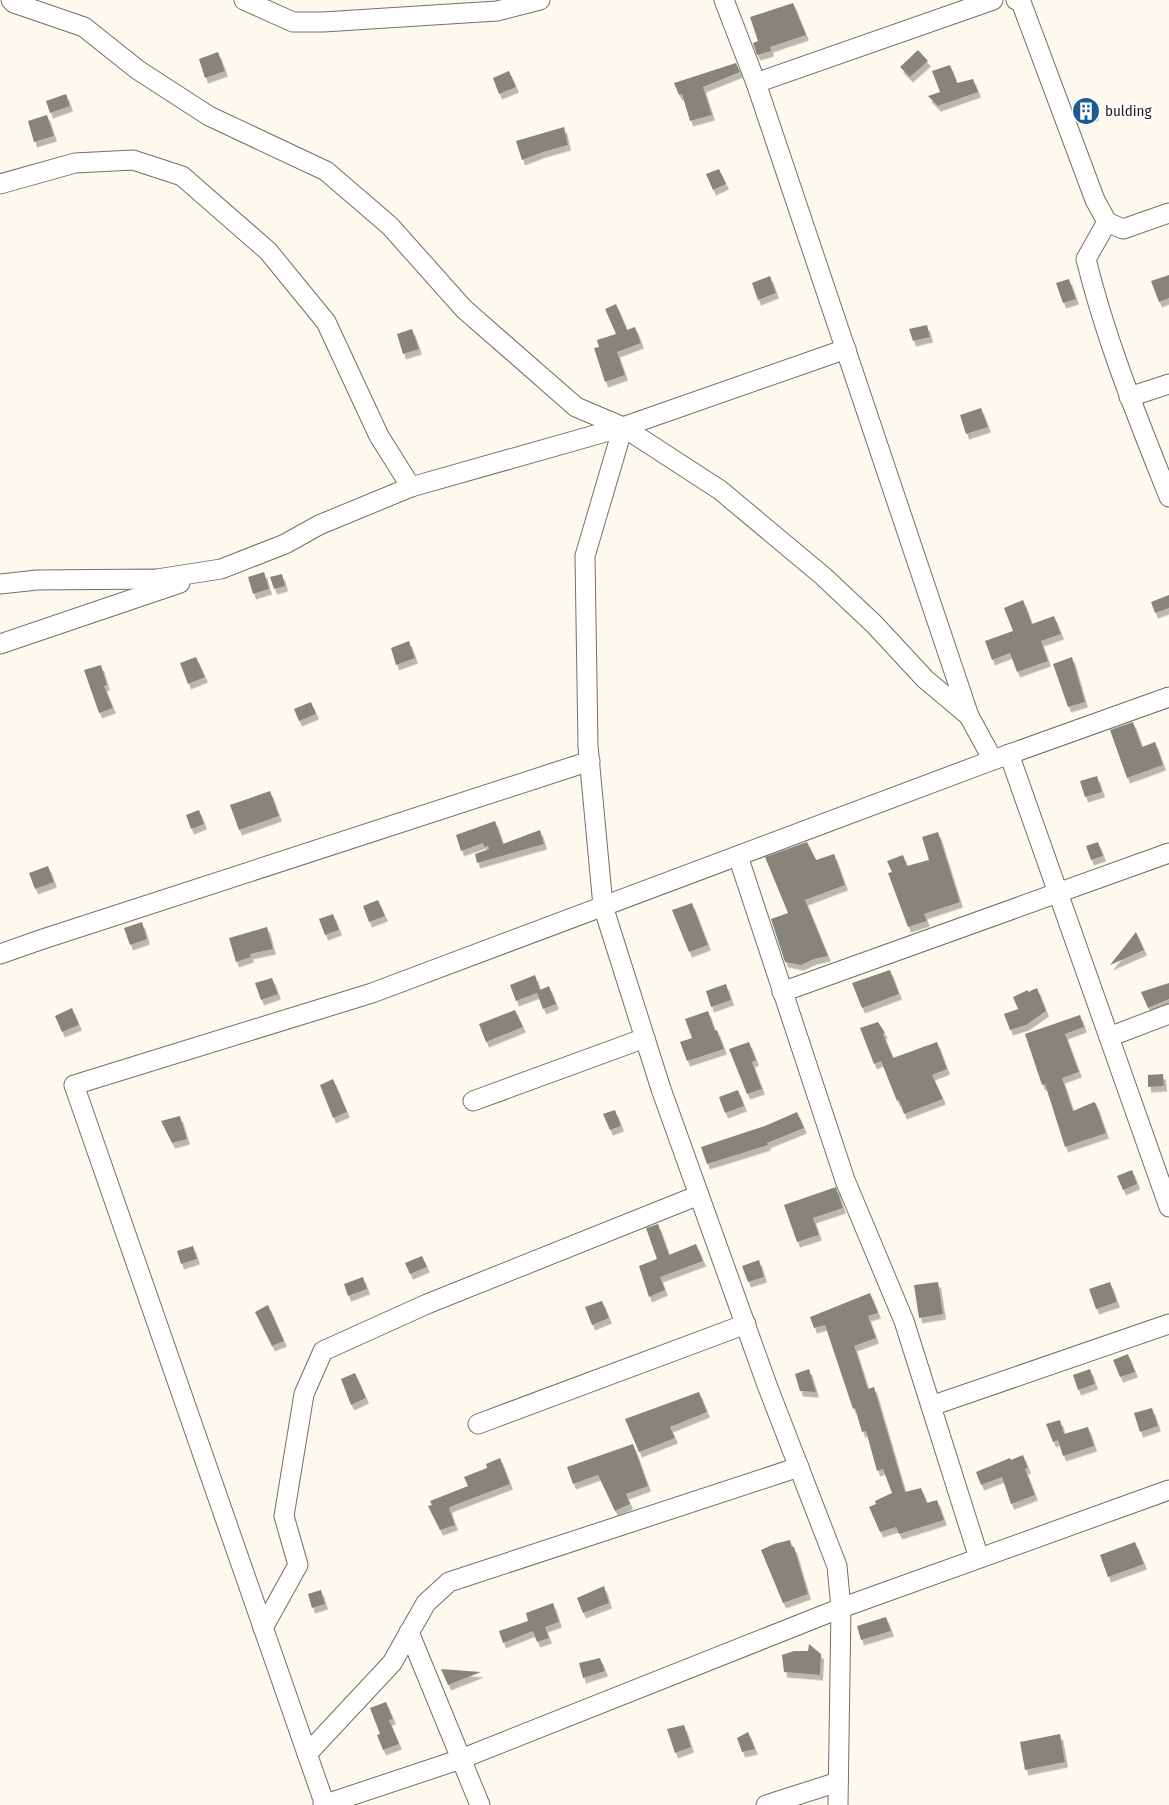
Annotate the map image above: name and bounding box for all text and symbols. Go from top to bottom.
building icon: bulding [1071,96,1101,126]
place label: bulding [1105,102,1152,120]

